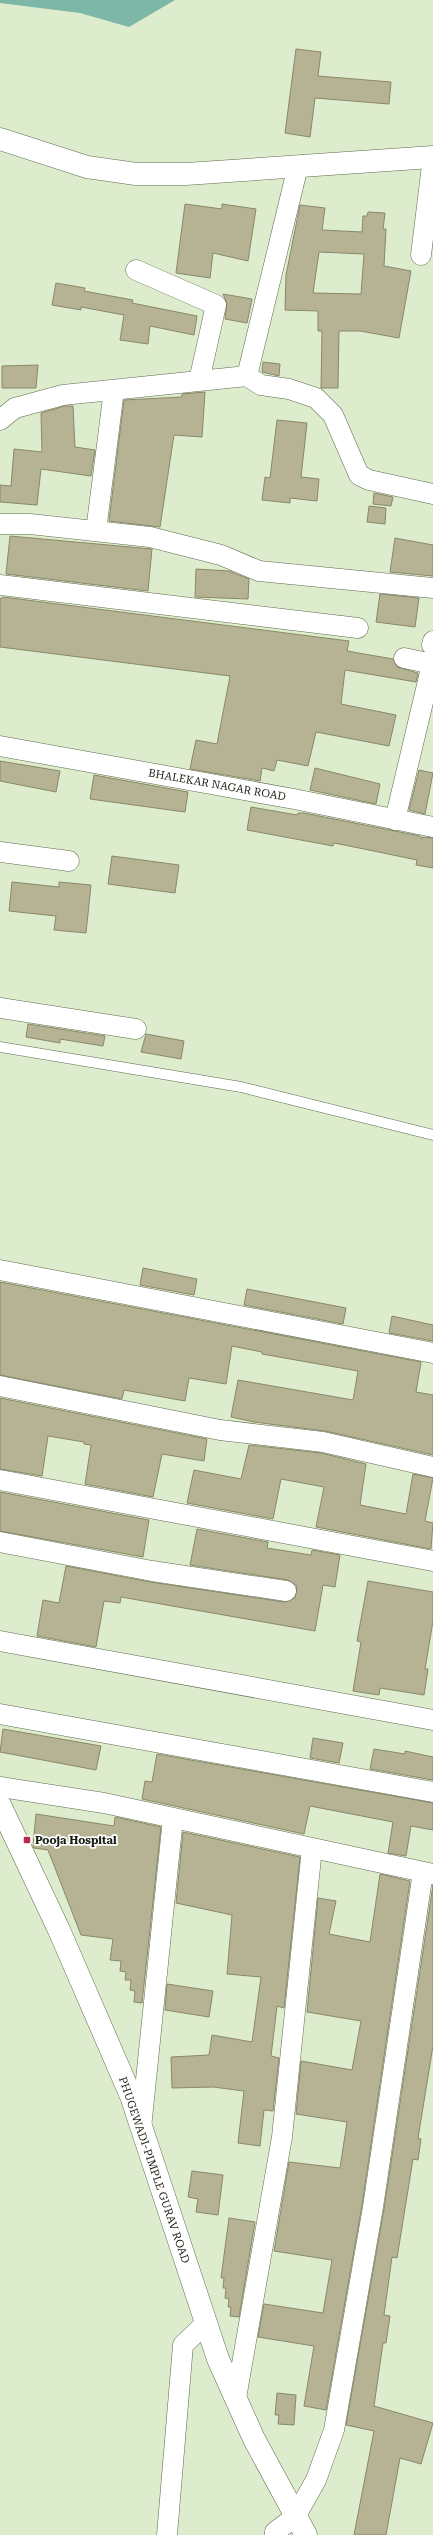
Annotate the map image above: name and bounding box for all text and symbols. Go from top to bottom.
street label: BHALEKAR NAGAR ROAD [147,766,287,804]
place label: Pooja Hospital [35,1834,117,1847]
marker: Pooja Hospital [22,1835,32,1845]
street label: PHUGEWADI-PIMPLE GURAV ROAD [116,2075,192,2265]

